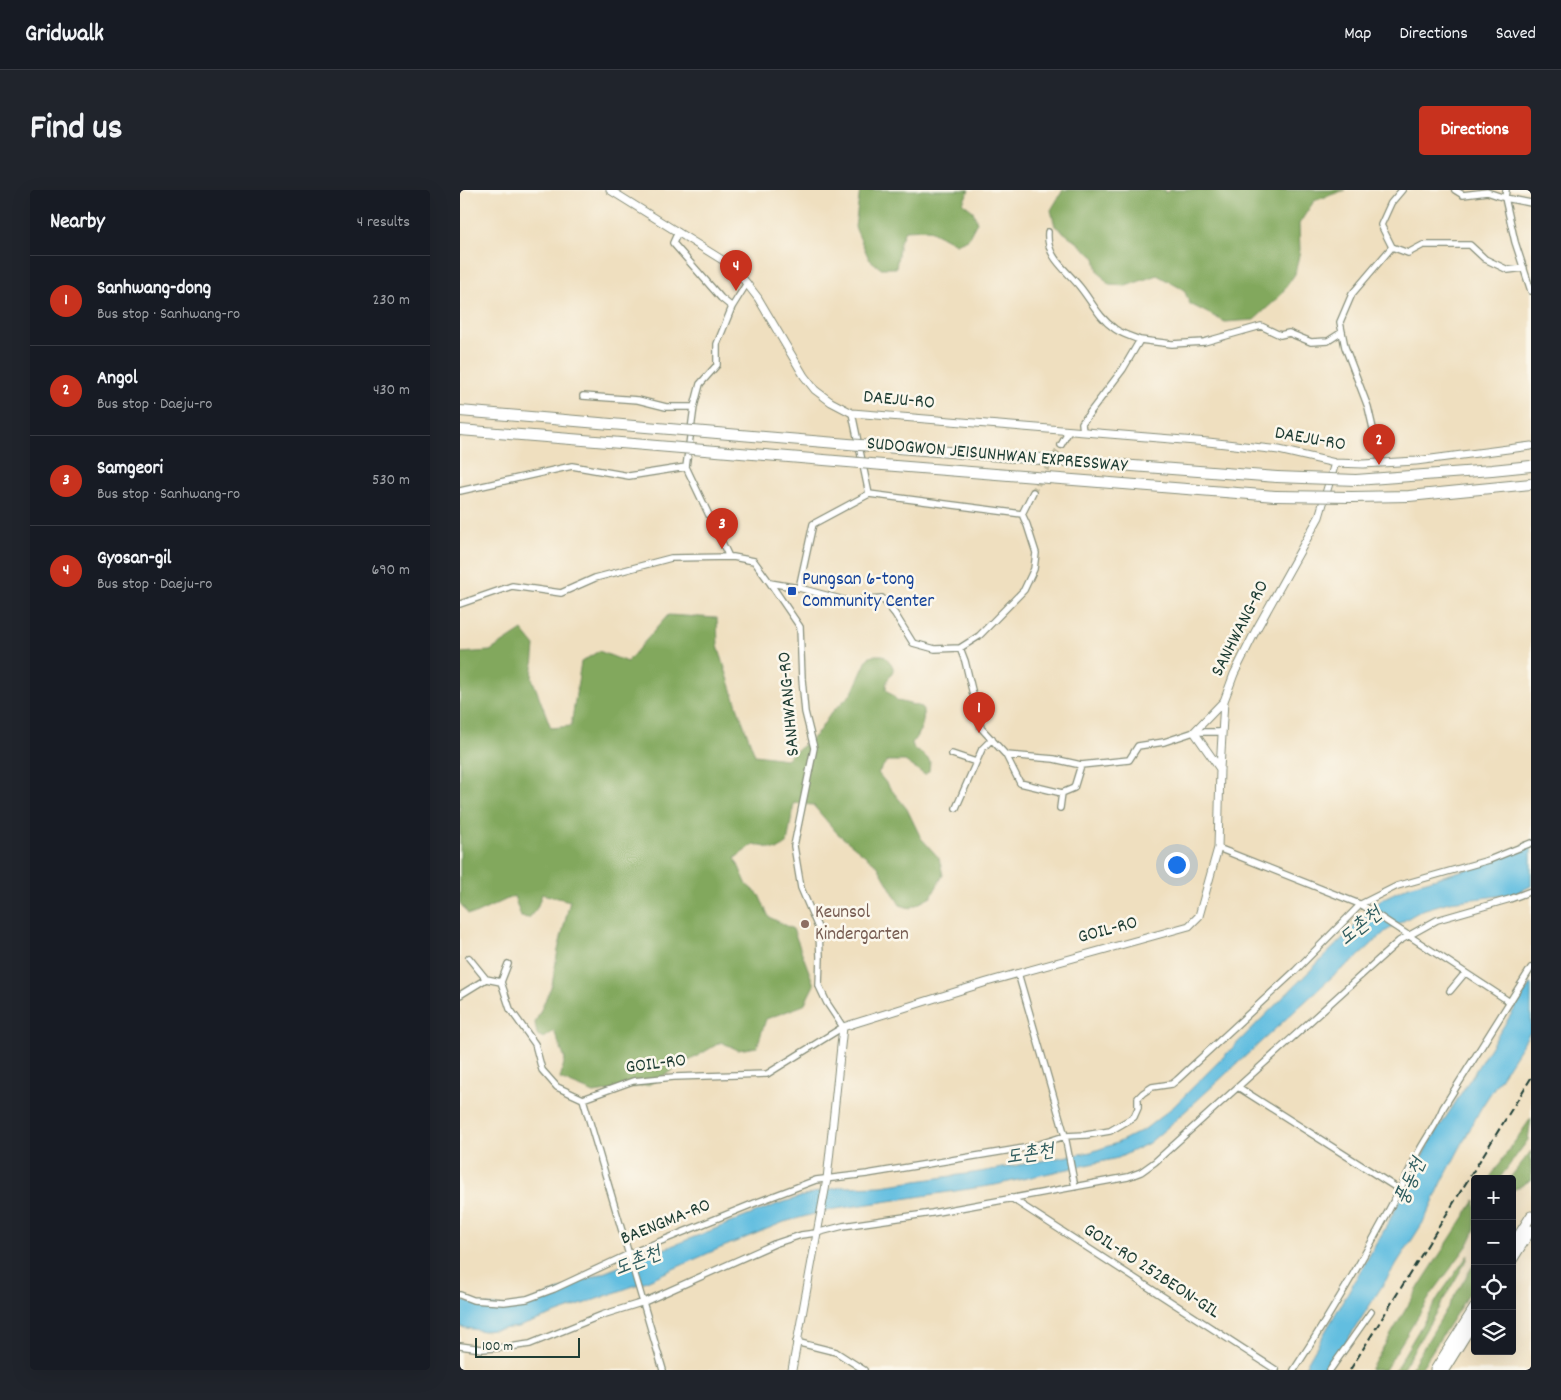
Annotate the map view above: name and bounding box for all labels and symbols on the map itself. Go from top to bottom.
pin: 4 [720,250,752,291]
street label: DAEJU-RO [862,384,936,418]
street label: DAEJU-RO [1272,420,1348,460]
pin: 2 [1363,424,1395,465]
street label: SUDOGWON JE1SUNHWAN EXPRESSWAY [866,431,1130,481]
pin: 3 [706,508,738,549]
place label: Pungsan 6-tong Community Center [802,567,934,616]
street label: SANHWANG-RO [1205,576,1277,682]
marker: Pungsan 6-tong Community Center [786,585,798,597]
street label: SANHWANG-RO [772,651,808,757]
pin: 1 [963,692,995,733]
your location [1164,852,1190,878]
place label: Keunsol Kindergarten [815,900,909,949]
water label: 도촌천 [1333,900,1390,953]
street label: GOIL-RO [1075,910,1141,952]
marker: Keunsol Kindergarten [799,918,811,930]
street label: GOIL-RO [624,1048,688,1082]
water label: 도촌천 [1004,1137,1058,1173]
water label: 풍동천 [1388,1153,1434,1210]
street label: BAENGMA-RO [617,1193,715,1253]
street label: GOIL-RO 252BEON-GIL [1077,1218,1225,1327]
water label: 도촌천 [610,1239,667,1284]
scale bar [475,1335,580,1358]

